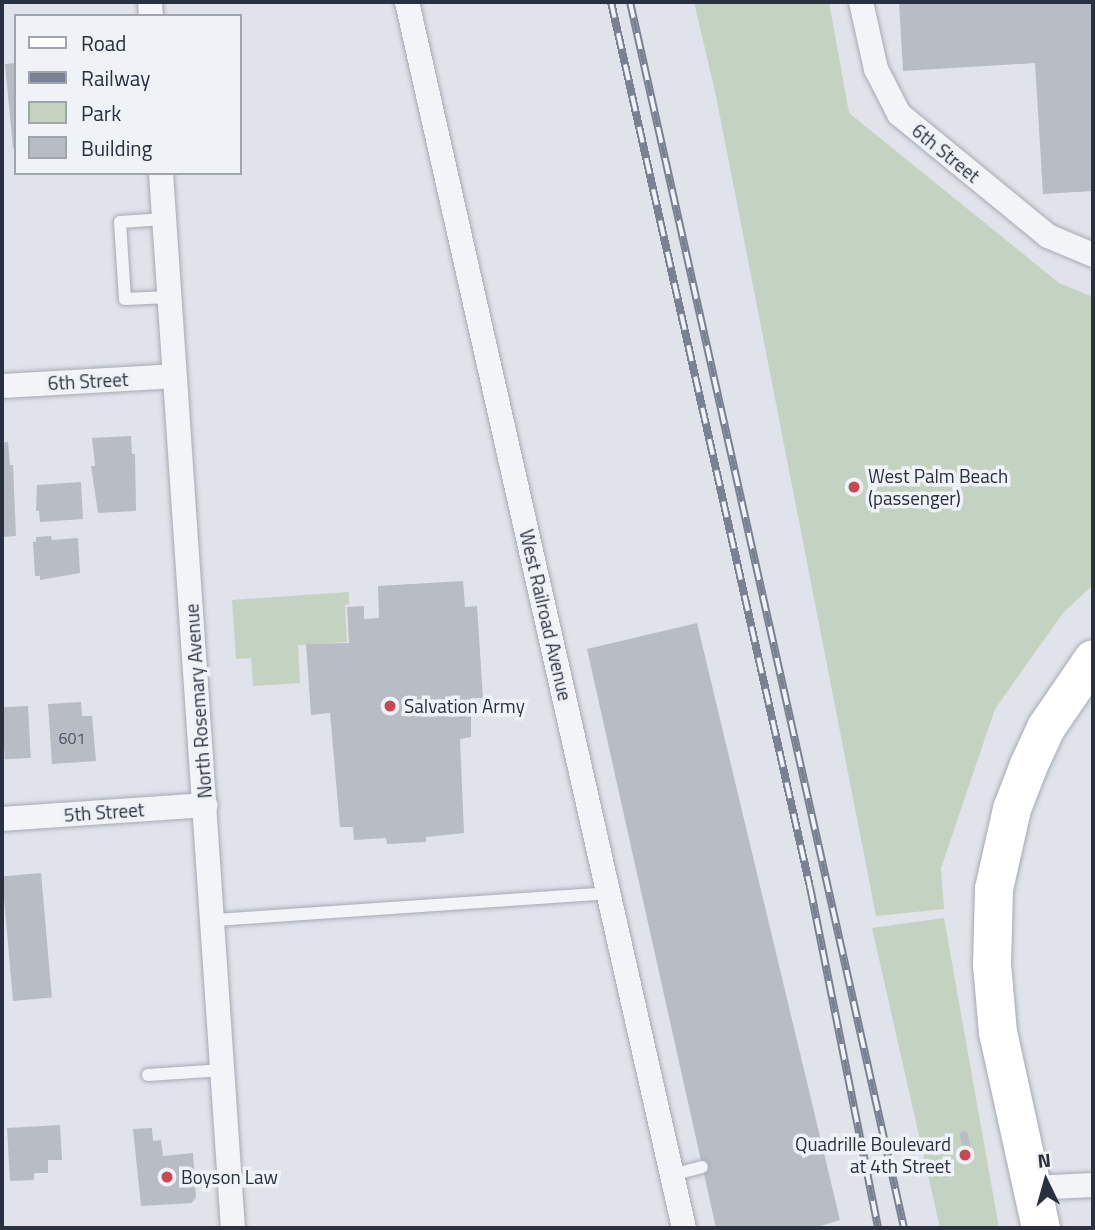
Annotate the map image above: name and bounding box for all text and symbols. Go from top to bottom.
legend [14,14,242,175]
text: Road [81,27,126,59]
text: Railway [81,62,150,94]
text: Park [81,97,121,129]
street label: 6th Street [907,119,985,187]
text: Building [81,132,152,164]
street label: 6th Street [47,368,129,394]
place label: West Palm Beach (passenger) [868,465,1008,509]
marker: West Palm Beach (passenger) [846,479,862,495]
street label: West Railroad Avenue [515,527,577,703]
street label: North Rosemary Avenue [180,603,216,799]
place label: Salvation Army [404,695,525,717]
marker: Salvation Army [382,698,398,714]
house number: 601 [59,728,85,748]
street label: 5th Street [63,798,145,826]
place label: Quadrille Boulevard at 4th Street [795,1133,951,1177]
text: N [1036,1145,1052,1175]
north arrow [1011,1146,1081,1216]
marker: Quadrille Boulevard at 4th Street [957,1147,973,1163]
place label: Boyson Law [181,1166,278,1188]
marker: Boyson Law [159,1169,175,1185]

